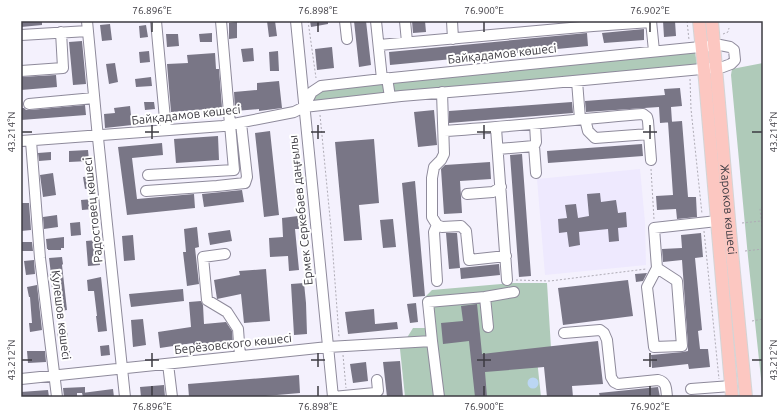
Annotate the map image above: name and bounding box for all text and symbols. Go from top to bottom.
text: 76.896°E [132,5,172,16]
text: 76.898°E [298,5,338,16]
text: 76.900°E [464,5,504,16]
text: 76.902°E [630,5,670,16]
street label: Байқадамов көшесі [447,41,557,66]
street label: Байқадамов көшесі [131,102,241,127]
text: 43.214°N [6,111,17,153]
text: 43.214°N [768,111,779,153]
street label: Ермек Серкебаев даңғылы [286,134,315,286]
street label: Радостовец көшесі [80,157,105,264]
street label: Жароков көшесі [718,163,739,255]
street label: Кулешов көшесі [50,269,73,360]
street label: Берёзовского көшесі [174,331,292,356]
text: 43.212°N [6,339,17,381]
text: 43.212°N [768,339,779,381]
text: 76.896°E [132,401,172,412]
text: 76.898°E [298,401,338,412]
text: 76.900°E [464,401,504,412]
text: 76.902°E [630,401,670,412]

